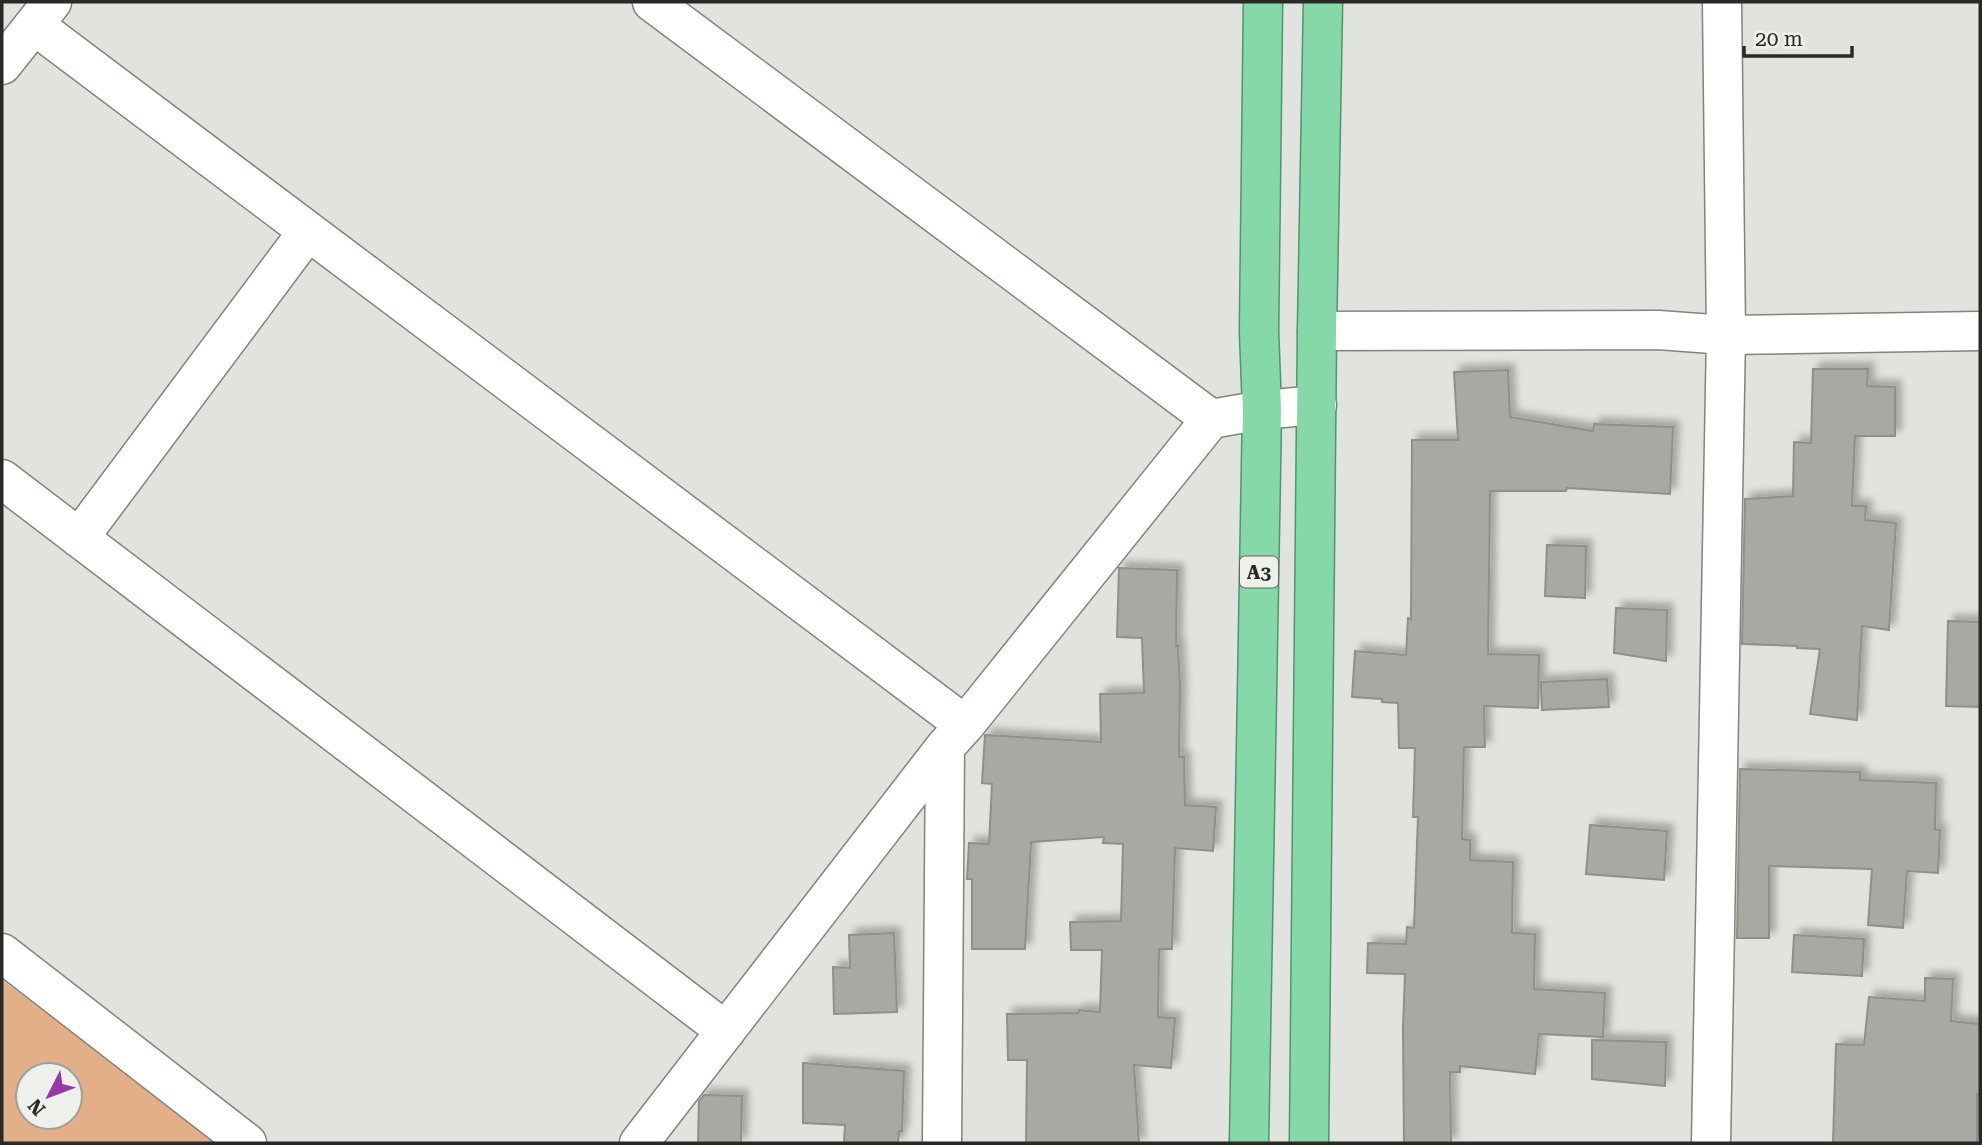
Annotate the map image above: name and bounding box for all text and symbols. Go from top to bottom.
scale bar [1744,14,1853,58]
text: 20 m [1755,27,1803,51]
road number: A3 [1240,556,1278,587]
north arrow [14,1061,84,1131]
text: N [23,1094,50,1120]

